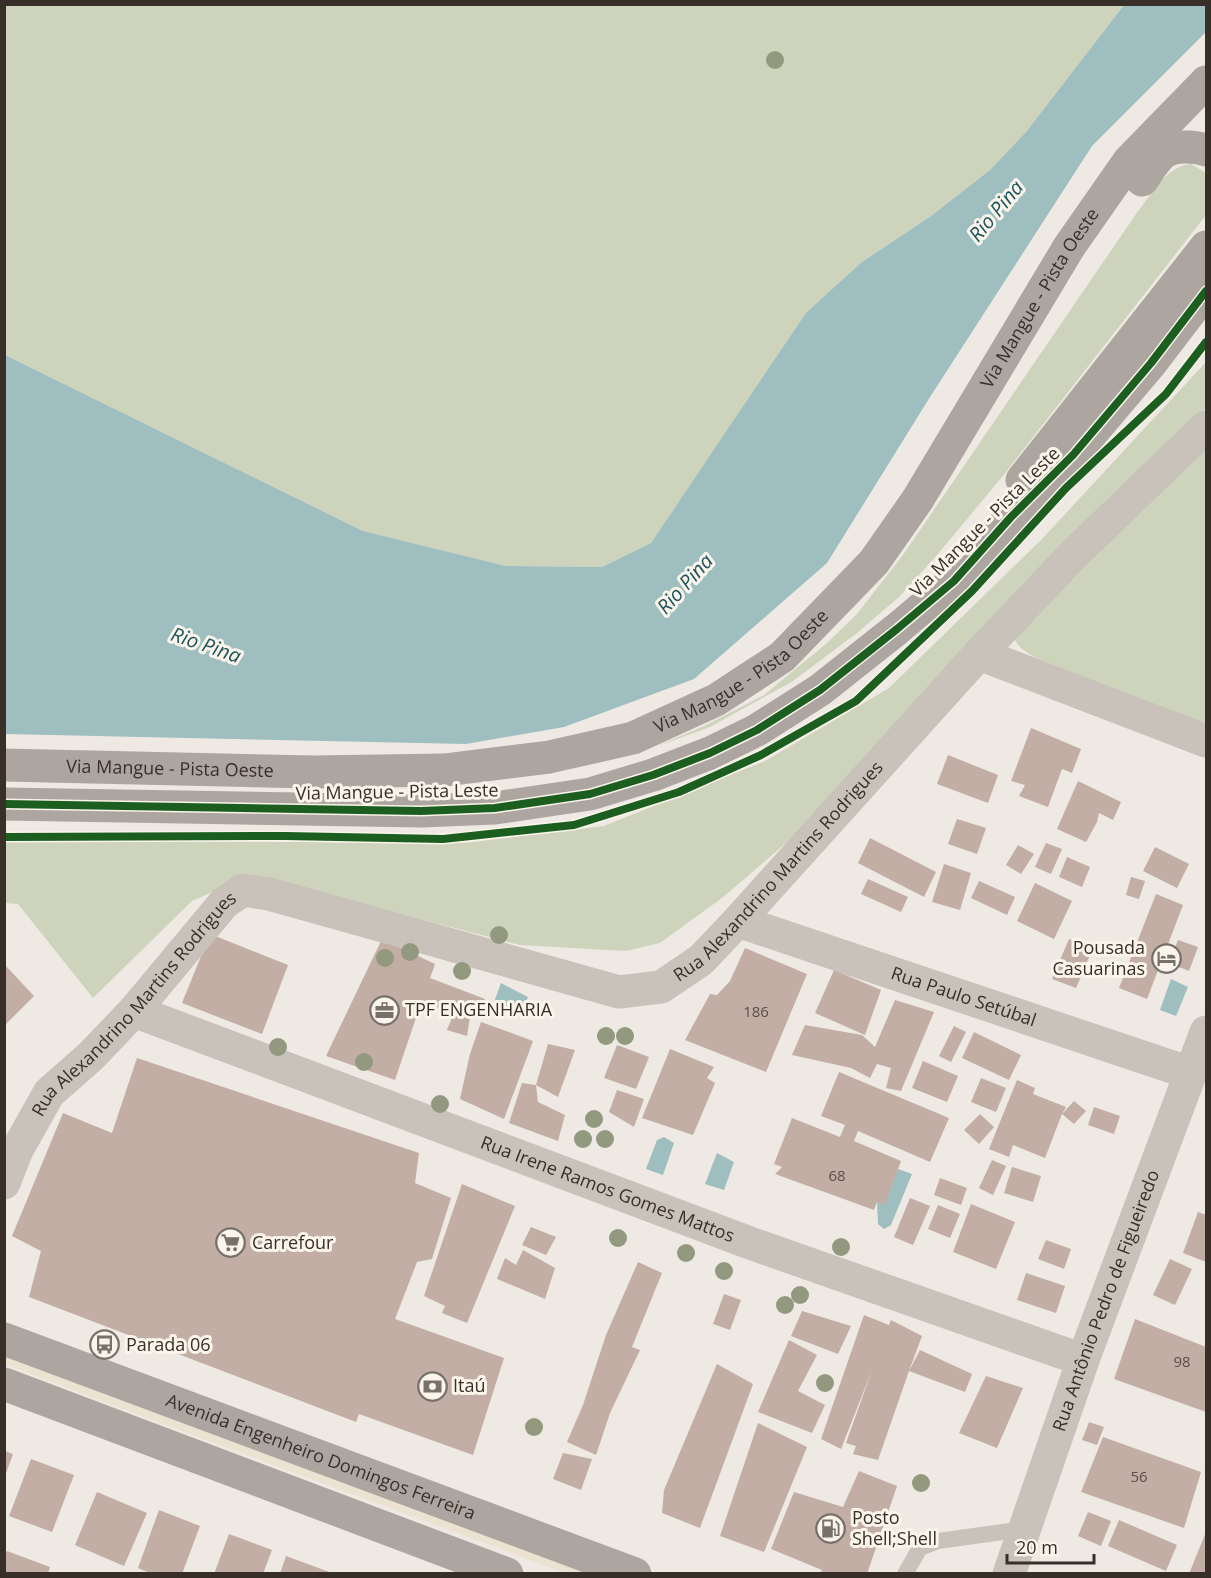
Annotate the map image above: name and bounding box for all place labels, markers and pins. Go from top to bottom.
place label: Pousada Casuarinas [1053,935,1145,980]
hotel icon: Pousada Casuarinas [1150,942,1182,974]
office icon: TPF ENGENHARIA [368,994,400,1026]
place label: TPF ENGENHARIA [405,997,553,1021]
supermarket icon: Carrefour [215,1227,247,1259]
place label: Carrefour [252,1230,334,1254]
bus stop icon: Parada 06 [89,1329,121,1361]
place label: Parada 06 [126,1332,210,1356]
bank icon: Itaú [416,1370,448,1402]
place label: Itaú [453,1373,485,1397]
place label: Posto Shell;Shell [852,1505,937,1550]
fuel station icon: Posto Shell;Shell [815,1512,847,1544]

